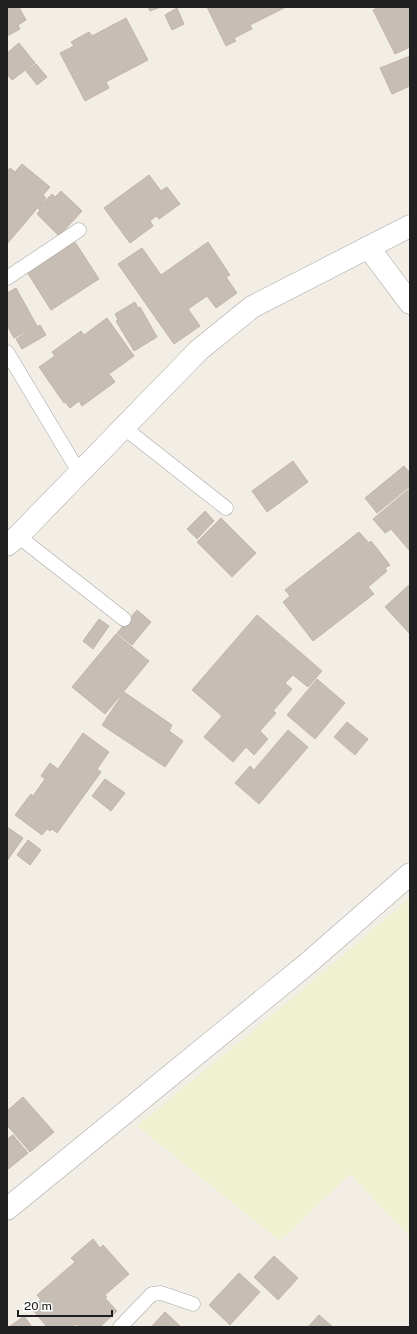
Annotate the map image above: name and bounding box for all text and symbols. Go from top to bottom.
scale bar [18,1292,112,1318]
text: 20 m [24,1299,52,1313]

